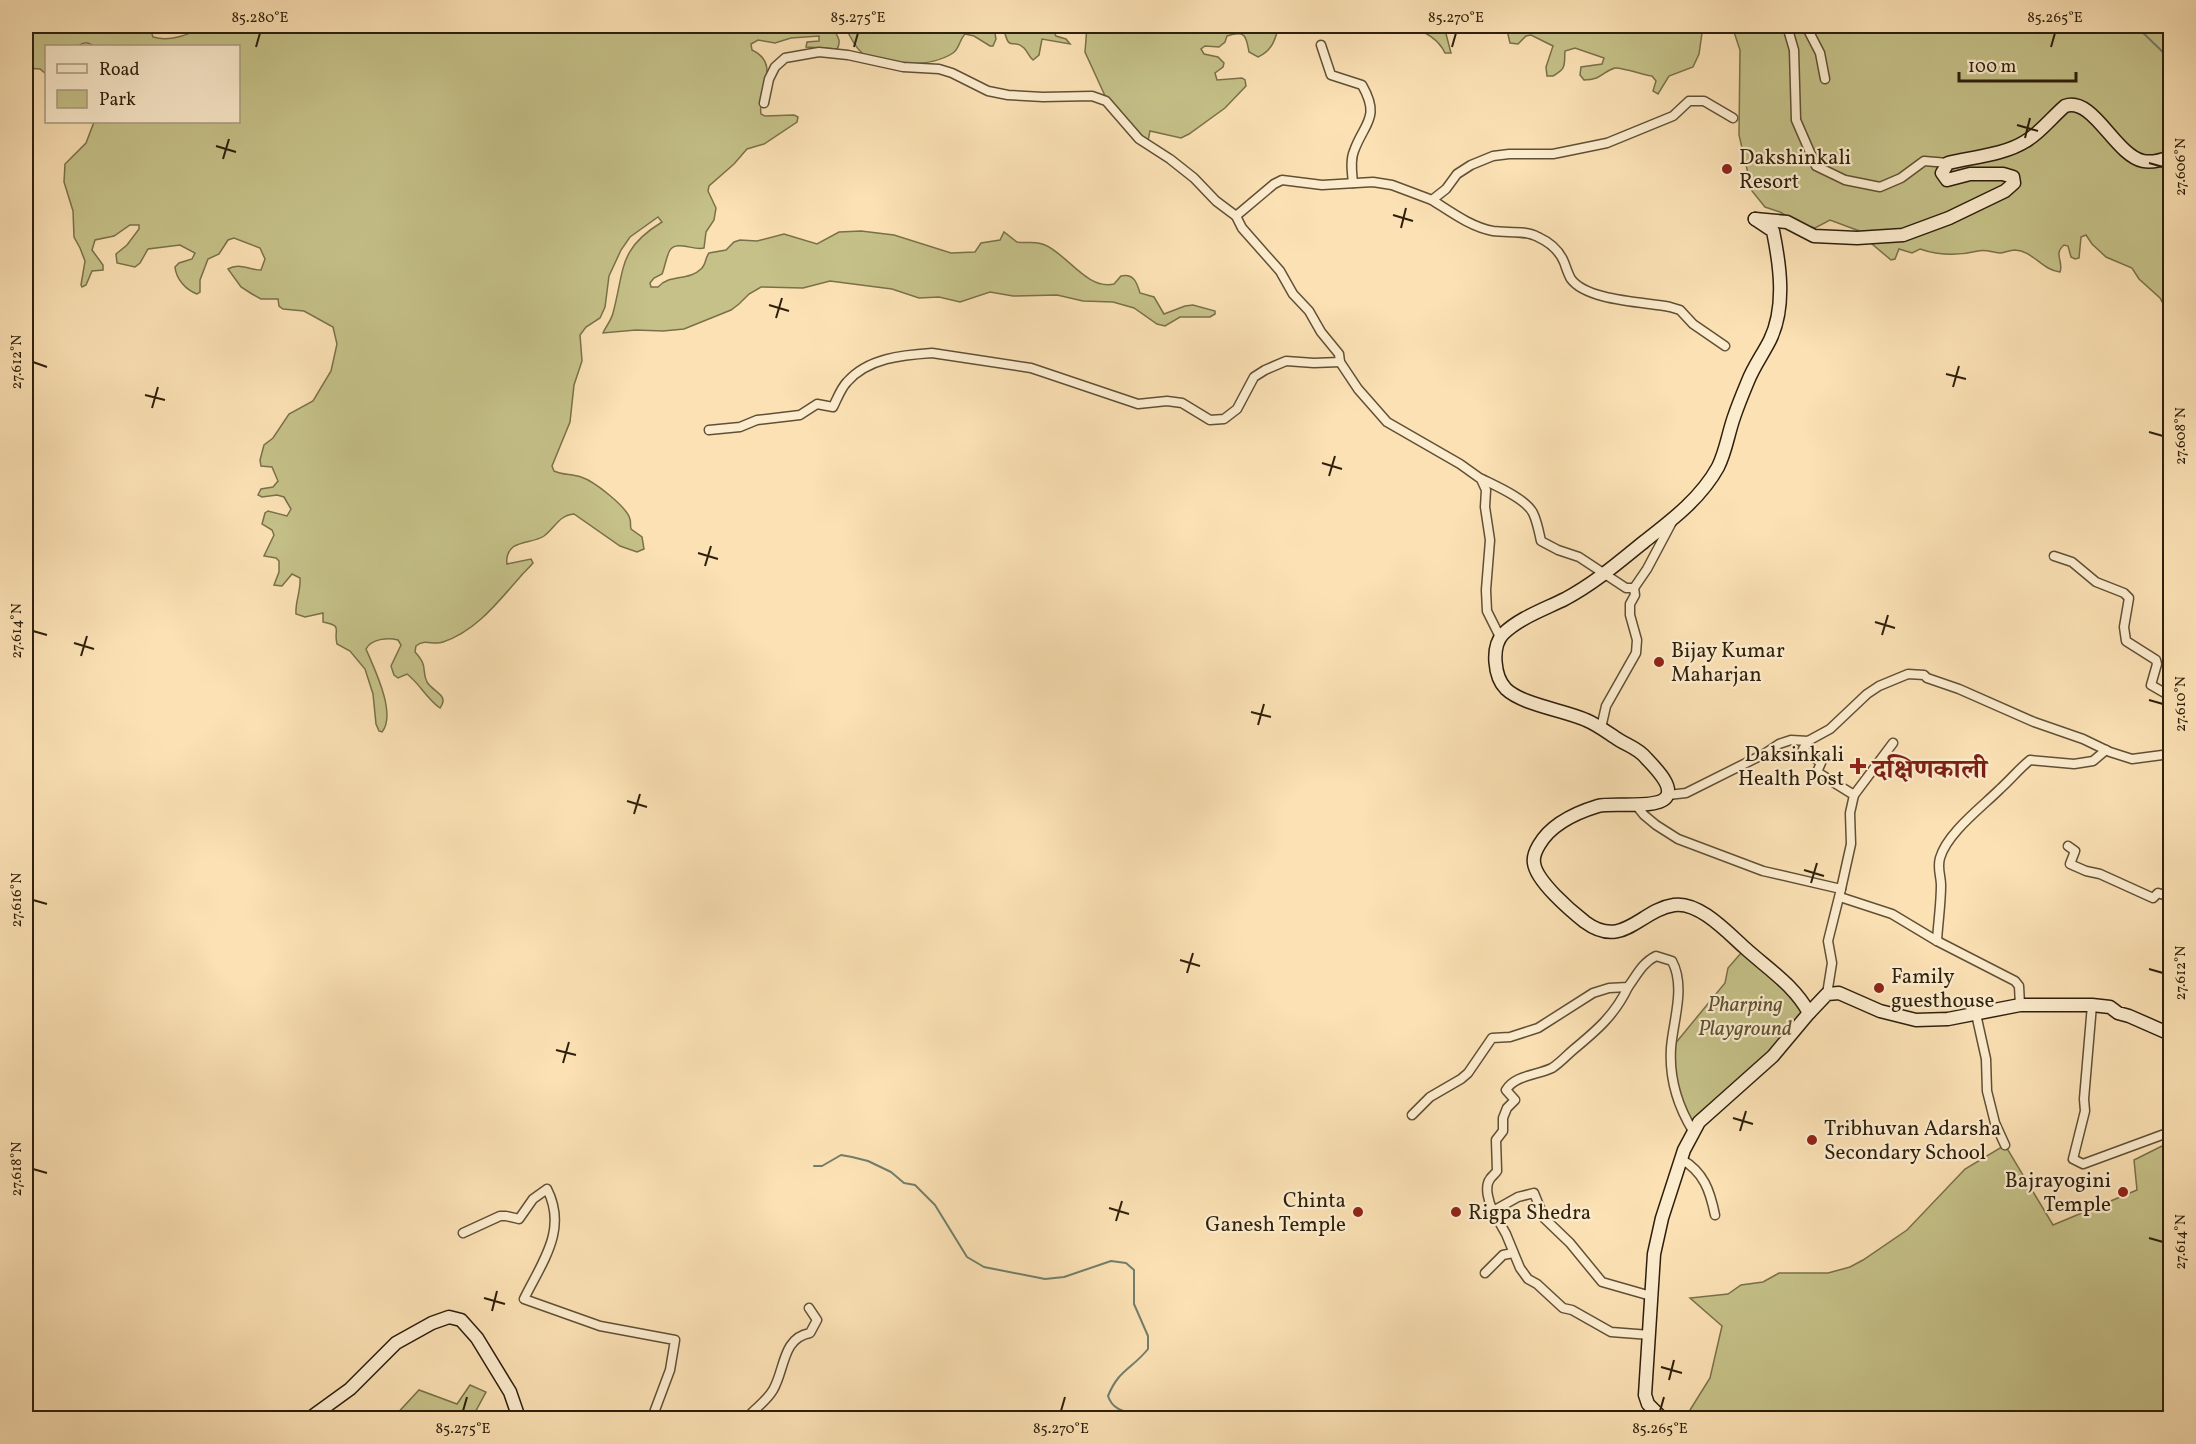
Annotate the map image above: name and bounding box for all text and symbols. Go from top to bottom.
text: 85.280°E [231,8,289,29]
text: 85.275°E [830,8,886,29]
text: 85.270°E [1428,8,1484,29]
text: 85.265°E [2027,8,2083,29]
legend [45,45,240,123]
scale bar [1959,45,2076,83]
text: 100 m [1968,55,2017,80]
text: Road [99,58,140,83]
text: Park [99,88,136,113]
text: 27.606°N [2171,138,2192,196]
place label: Dakshinkali Resort [1739,144,1851,197]
marker: Dakshinkali Resort [1720,162,1734,176]
text: 27.612°N [7,335,28,389]
text: 27.608°N [2171,407,2192,465]
text: 27.614°N [7,603,28,659]
place label: Bijay Kumar Maharjan [1671,637,1785,690]
marker: Bijay Kumar Maharjan [1652,655,1666,669]
text: 27.610°N [2171,676,2192,732]
place label: Daksinkali Health Post [1738,741,1844,794]
district label: दक्षि‍णकाली [1871,752,1989,790]
marker: Daksinkali Health Post [1849,757,1867,775]
text: 27.616°N [7,873,28,927]
text: 27.612°N [2171,946,2192,1000]
place label: Family guesthouse [1891,963,1994,1016]
marker: Family guesthouse [1872,981,1886,995]
park label: Pharping Playground [1698,991,1792,1044]
place label: Tribhuvan Adarsha Secondary School [1824,1115,2001,1168]
marker: Tribhuvan Adarsha Secondary School [1805,1133,1819,1147]
text: 27.618°N [7,1142,28,1196]
place label: Bajrayogini Temple [2005,1167,2111,1220]
marker: Bajrayogini Temple [2116,1185,2130,1199]
place label: Chinta Ganesh Temple [1205,1187,1346,1240]
place label: Rigpa Shedra [1468,1199,1591,1228]
marker: Chinta Ganesh Temple [1351,1205,1365,1219]
marker: Rigpa Shedra [1449,1205,1463,1219]
text: 27.614°N [2171,1214,2192,1270]
text: 85.275°E [435,1419,491,1440]
text: 85.270°E [1033,1419,1089,1440]
text: 85.265°E [1632,1419,1688,1440]

